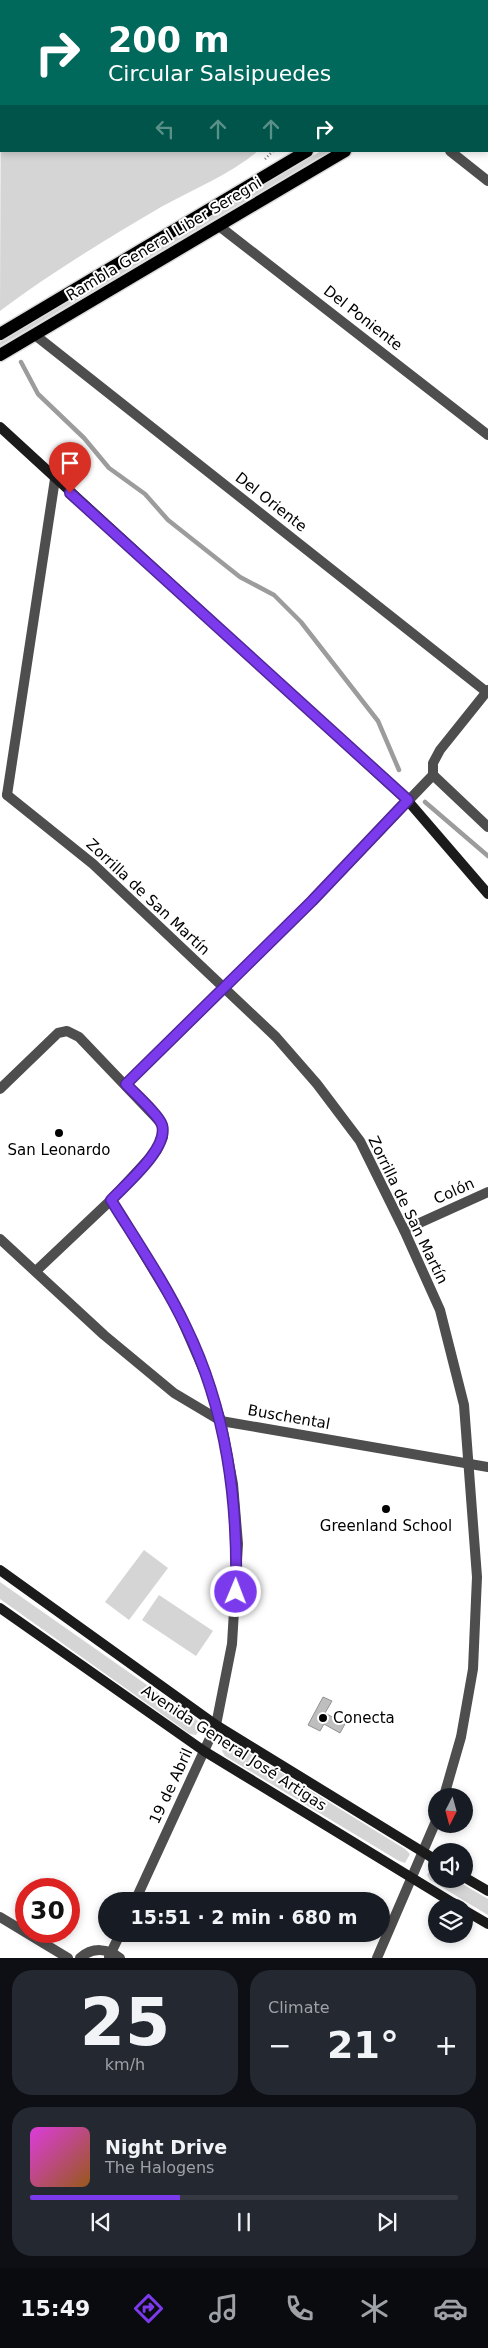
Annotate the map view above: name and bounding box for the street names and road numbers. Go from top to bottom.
street label: Rambla General Liber Seregni [63,173,265,305]
street label: Del Poniente [320,282,406,354]
street label: Del Oriente [232,469,310,535]
street label: Zorrilla de San Martín [82,835,214,959]
street label: Zorrilla de San Martín [364,1133,452,1287]
street label: Colón [431,1174,477,1208]
street label: Buschental [246,1401,332,1433]
street label: Avenida General José Artigas [138,1681,330,1815]
street label: 19 de Abril [146,1745,196,1827]

